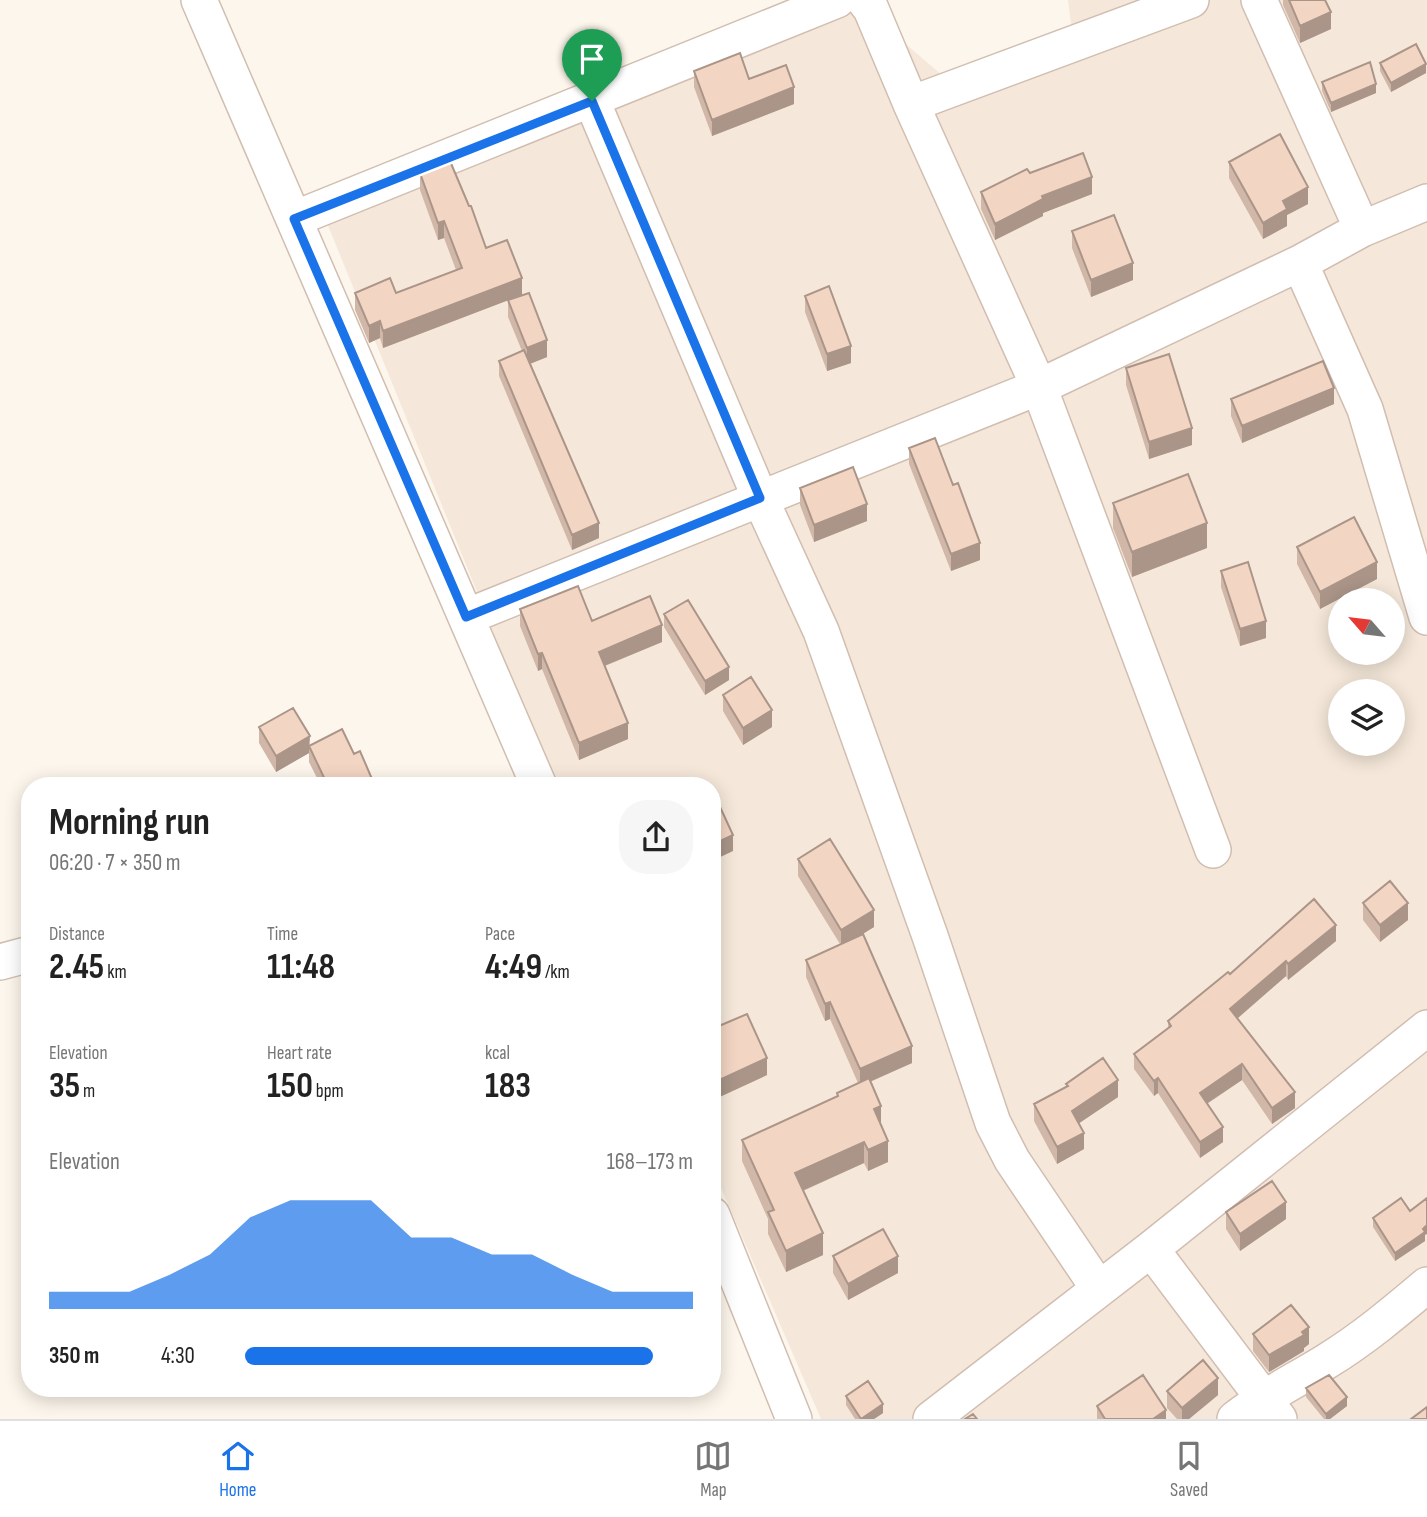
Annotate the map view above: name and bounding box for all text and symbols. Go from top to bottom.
pin [562,29,622,101]
icon: arrive [573,40,611,78]
north arrow [1328,588,1405,665]
map controls [1328,588,1405,756]
button: layers [1328,679,1405,756]
text: Morning run [49,800,210,845]
button: share [619,800,693,874]
text: 06:20 · 7 × 350 m [49,849,181,877]
text: Distance [49,923,105,946]
text: Time [267,923,298,946]
text: Pace [485,923,515,946]
text: 2.45 [49,946,104,989]
text: 11:48 [267,946,335,989]
text: 4:49 [485,946,542,989]
text: km [104,961,127,984]
text: /km [542,961,570,984]
text: Elevation [49,1042,108,1065]
text: Heart rate [267,1042,332,1065]
text: kcal [485,1042,510,1065]
text: 35 [49,1065,80,1108]
text: 150 [267,1065,313,1108]
text: 183 [485,1065,531,1108]
text: m [80,1080,95,1103]
text: bpm [313,1080,344,1103]
text: Elevation [49,1148,120,1176]
text: 168–173 m [607,1148,693,1176]
text: 350 m [49,1342,99,1370]
text: 4:30 [161,1342,195,1370]
tab: Home [219,1437,257,1502]
tab: Map [694,1437,732,1502]
tab: Saved [1170,1437,1208,1502]

